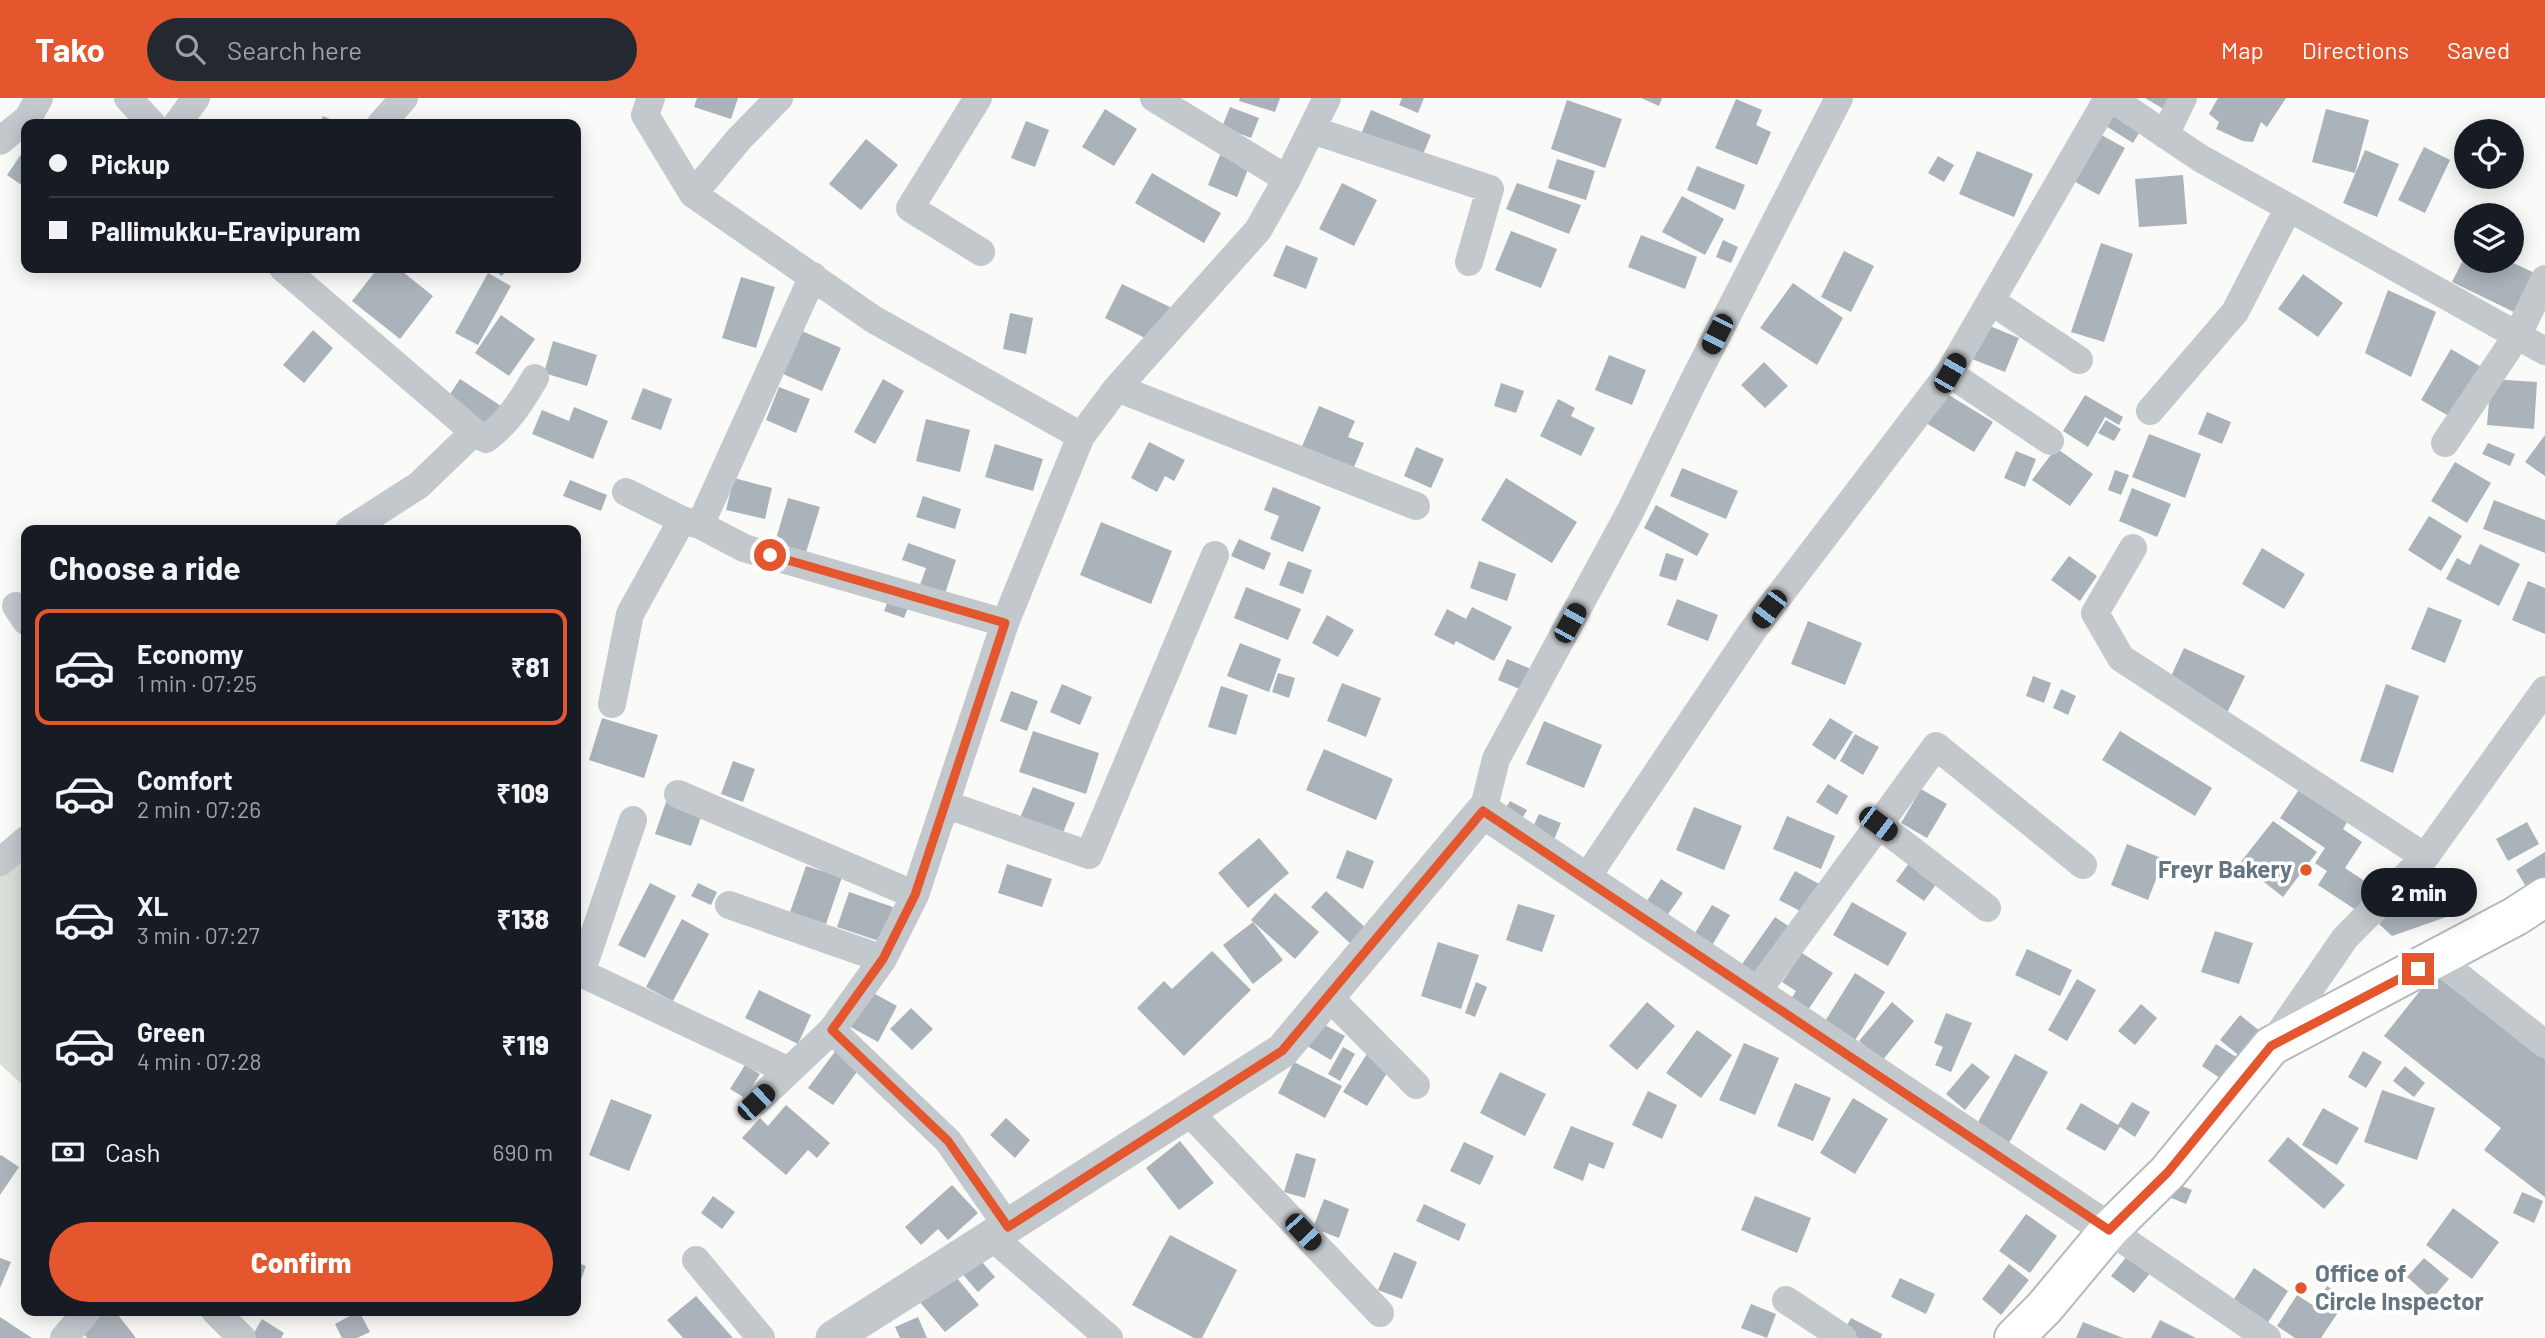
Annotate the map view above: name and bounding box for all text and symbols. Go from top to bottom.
search box [147,18,637,81]
text: Tako [35,29,105,69]
icon: search [171,30,209,68]
text: Search here [227,34,362,65]
text: Map [2221,35,2264,64]
text: Directions [2302,35,2409,64]
text: Saved [2447,35,2510,64]
map controls [2454,119,2524,273]
button: locate [2454,119,2524,189]
text: Pickup [91,148,170,179]
button: layers [2454,203,2524,273]
text: Pallimukku-Eravipuram [91,215,360,246]
car [1699,311,1736,357]
car [1931,350,1970,396]
route start [754,539,786,571]
text: Choose a ride [49,548,241,586]
car [1748,586,1791,632]
car [1551,600,1590,646]
icon: car [53,636,116,699]
text: Economy [137,638,243,669]
text: ₹81 [511,651,549,682]
text: 1 min · 07:25 [137,669,257,697]
icon: car [53,762,116,825]
text: Comfort [137,764,233,795]
text: ₹109 [496,777,549,808]
text: 2 min · 07:26 [137,795,261,823]
car [1855,803,1902,845]
place label: Freyr Bakery [2158,854,2292,883]
marker: Freyr Bakery [2298,862,2314,878]
callout: 2 min [2360,868,2476,916]
text: 2 min [2391,878,2447,906]
icon: car [53,888,116,951]
text: XL [137,890,168,921]
text: ₹138 [496,903,549,934]
text: 3 min · 07:27 [137,921,260,949]
route end [2402,953,2434,985]
icon: car [53,1014,116,1077]
text: Green [137,1016,205,1047]
text: ₹119 [502,1029,549,1060]
text: 4 min · 07:28 [137,1047,262,1075]
car [734,1080,779,1124]
icon: cash [49,1133,87,1171]
text: Cash [105,1136,160,1167]
text: 690 m [493,1138,553,1166]
car [1281,1209,1326,1255]
button: Confirm [49,1222,553,1302]
place label: Office of Circle Inspector [2315,1258,2484,1315]
marker: Office of Circle Inspector [2293,1280,2309,1296]

